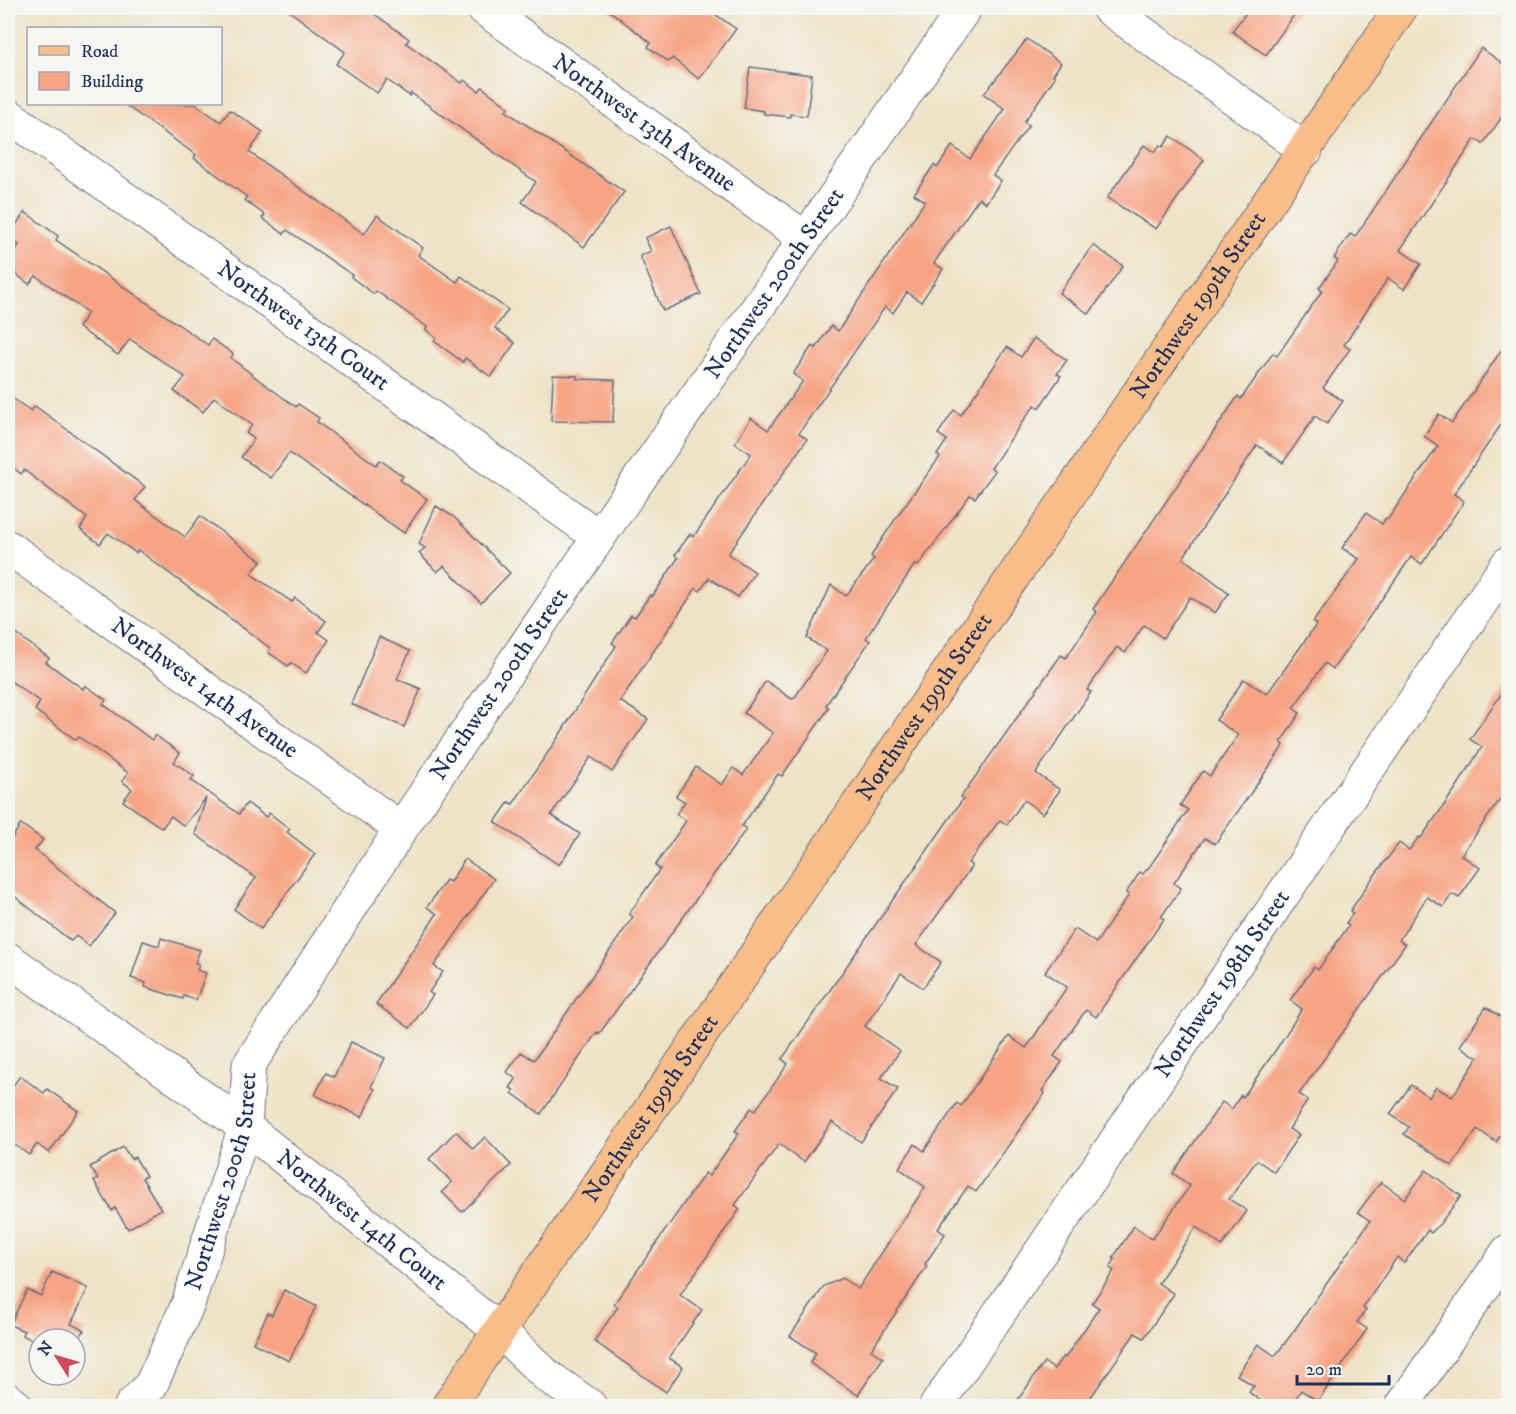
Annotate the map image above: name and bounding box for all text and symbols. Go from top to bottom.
legend [27,27,222,105]
text: Road [81,41,118,63]
street label: Northwest 13th Avenue [547,47,742,199]
text: Building [81,71,143,93]
street label: Northwest 200th Street [698,182,851,385]
street label: Northwest 199th Street [1124,205,1273,405]
street label: Northwest 13th Court [211,254,396,398]
street label: Northwest 200th Street [424,582,575,786]
street label: Northwest 199th Street [850,607,999,807]
street label: Northwest 14th Avenue [105,611,304,765]
street label: Northwest 198th Street [1148,884,1297,1084]
street label: Northwest 199th Street [576,1009,726,1208]
street label: Northwest 200th Street [178,1071,264,1294]
street label: Northwest 14th Court [270,1143,453,1298]
north arrow [27,1327,87,1387]
text: N [34,1337,58,1360]
scale bar [1297,1348,1388,1386]
text: 20 m [1306,1359,1342,1381]

